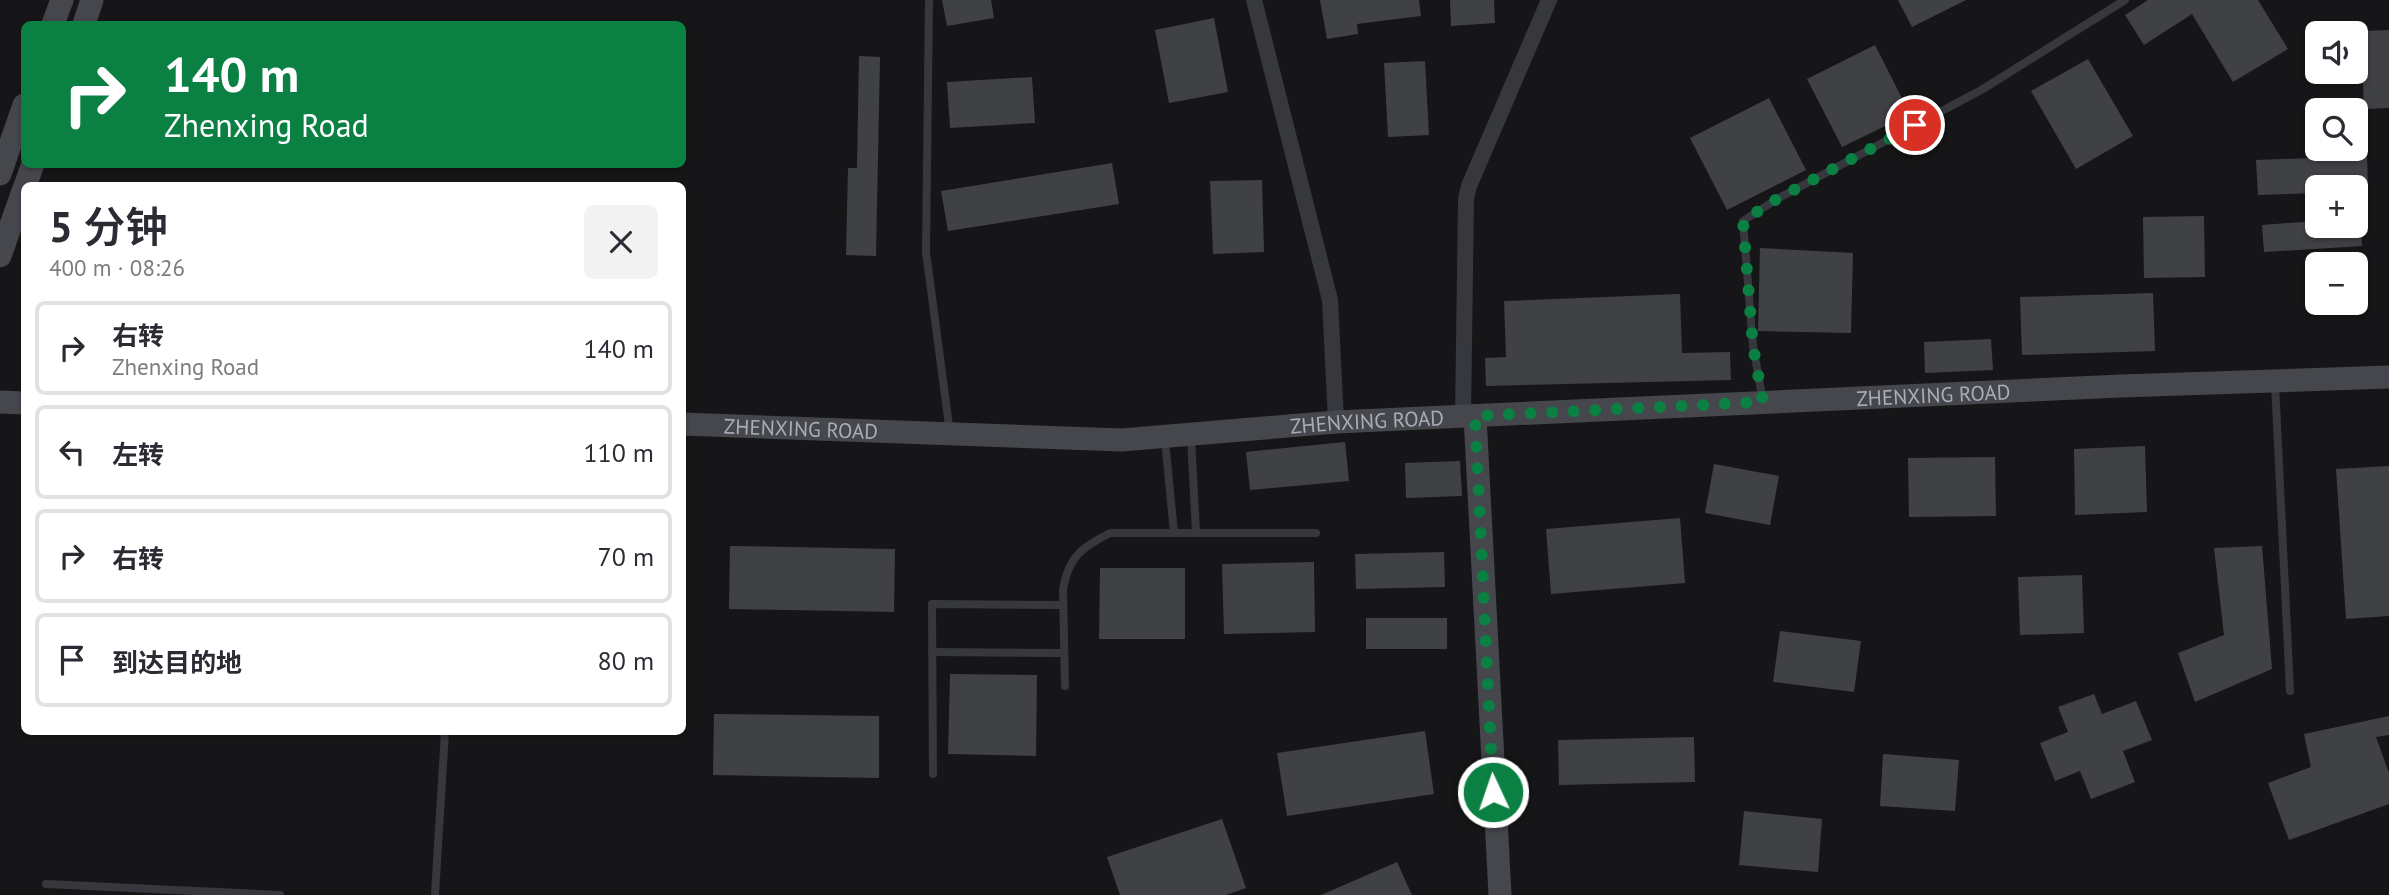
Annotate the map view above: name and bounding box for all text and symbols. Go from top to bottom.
map controls [2305,21,2368,315]
button: sound [2305,21,2368,84]
text: 140 m [164,42,299,106]
icon: right [49,49,140,140]
pin [1885,95,1945,155]
button: search [2305,98,2368,161]
text: Zhenxing Road [164,104,369,146]
icon: arrive [1896,106,1934,144]
button: + [2305,175,2368,238]
text: 5 分钟 [49,199,167,254]
button: close [584,205,658,279]
button: − [2305,252,2368,315]
text: 400 m · 08:26 [49,253,185,282]
text: 右转 [112,319,164,352]
icon: right [53,329,91,367]
text: 140 m [583,332,654,365]
text: Zhenxing Road [112,352,259,381]
street label: ZHENXING ROAD [1856,378,2011,412]
street label: ZHENXING ROAD [1289,404,1445,439]
street label: ZHENXING ROAD [723,412,878,445]
icon: left [53,433,91,471]
text: 110 m [583,436,654,469]
text: 左转 [112,438,164,471]
icon: right [53,537,91,575]
text: 70 m [598,540,654,573]
text: 右转 [112,542,164,575]
icon: arrive [53,641,91,679]
text: 80 m [598,644,654,677]
text: 到达目的地 [112,646,242,679]
position arrow [1456,755,1530,829]

